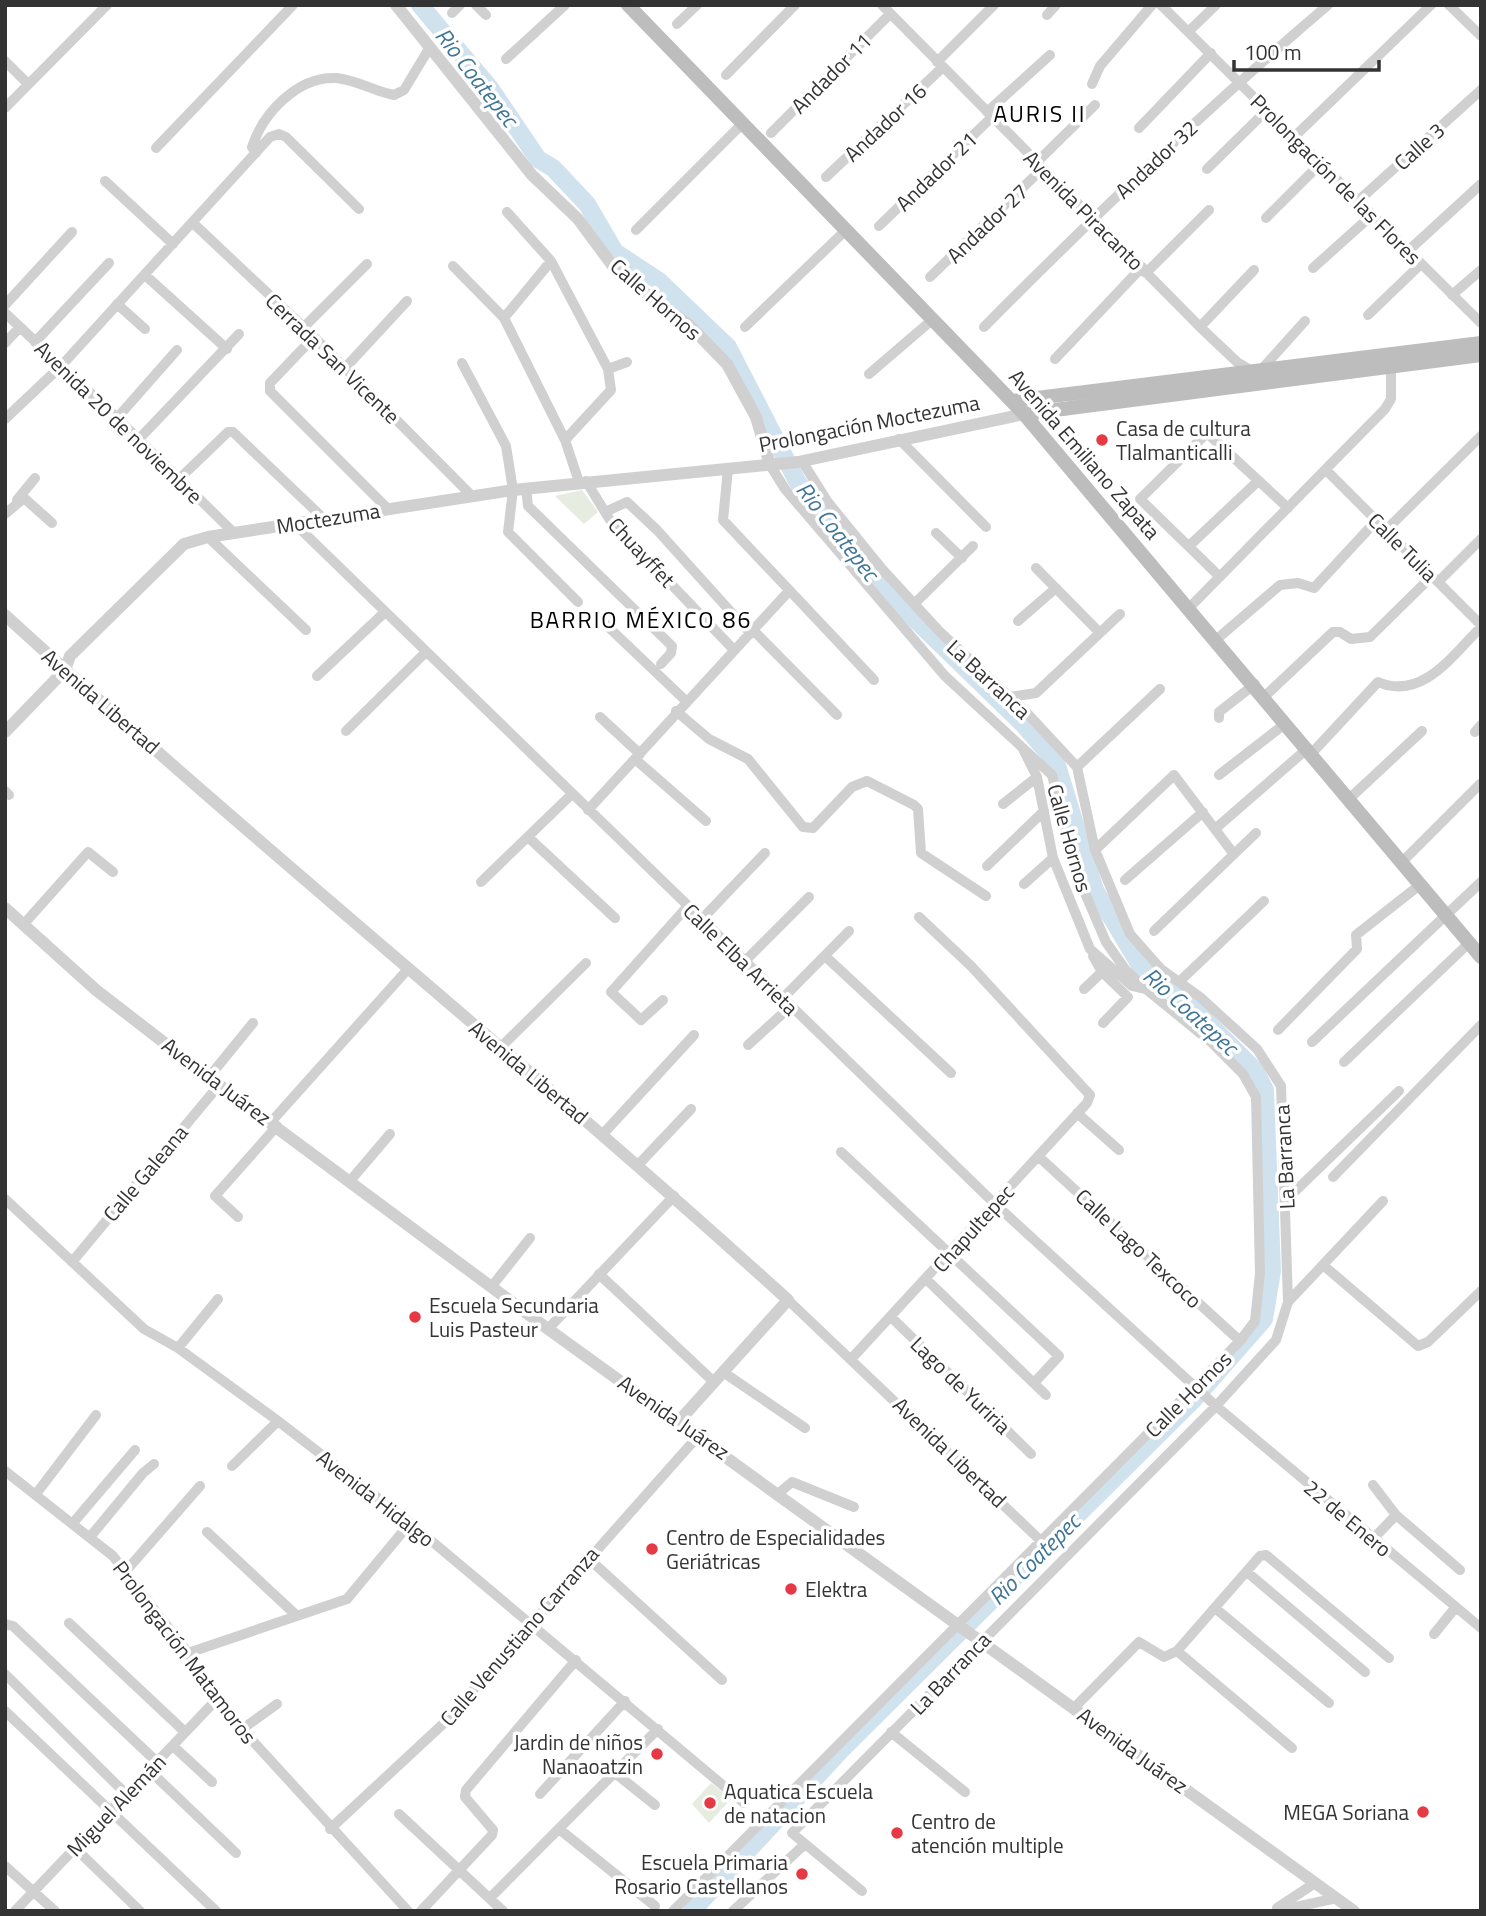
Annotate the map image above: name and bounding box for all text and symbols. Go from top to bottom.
water label: Rio Coatepec [427,20,529,136]
street label: Andador 11 [783,25,879,121]
scale bar [1234,28,1379,72]
text: 100 m [1244,36,1301,68]
street label: Andador 16 [836,75,934,169]
street label: Prolongación de las Flores [1243,86,1429,272]
district label: AURIS II [993,96,1087,131]
street label: Andador 32 [1107,112,1205,206]
street label: Calle 3 [1387,114,1451,178]
street label: Andador 21 [888,124,984,218]
street label: Avenida Piracanto [1016,142,1152,278]
street label: Andador 27 [939,176,1035,270]
street label: Calle Hornos [603,250,709,348]
street label: Cerrada San Vicente [258,285,408,431]
street label: Avenida 20 de noviembre [28,333,210,511]
street label: Avenida Emiliano Zapata [1002,362,1168,547]
street label: Prolongación Moctezuma [756,386,983,460]
place label: Casa de cultura Tlalmanticalli [1116,412,1251,468]
marker: Casa de cultura Tlalmanticalli [1094,432,1110,448]
water label: Rio Coatepec [788,474,890,590]
street label: Moctezuma [274,494,383,542]
street label: Calle Tulia [1361,505,1445,589]
street label: Chuayffet [601,510,683,595]
district label: BARRIO MÉXICO 86 [530,602,752,637]
street label: La Barranca [940,632,1039,727]
street label: Avenida Libertad [35,641,167,761]
street label: Calle Hornos [1039,780,1101,896]
street label: Calle Elba Arrieta [676,896,806,1023]
water label: Rio Coatepec [1136,959,1248,1065]
street label: Avenida Libertad [462,1012,596,1132]
street label: Avenida Juárez [156,1029,278,1133]
street label: La Barranca [1265,1103,1303,1210]
street label: Calle Galeana [95,1117,196,1229]
street label: Chapultepec [925,1177,1021,1279]
street label: Calle Lago Texcoco [1068,1181,1210,1315]
place label: Escuela Secundaria Luis Pasteur [429,1289,599,1345]
marker: Escuela Secundaria Luis Pasteur [407,1309,423,1325]
street label: Lago de Yuriria [904,1329,1019,1442]
street label: Calle Hornos [1137,1343,1239,1445]
street label: Avenida Juárez [612,1367,736,1467]
street label: Avenida Libertad [886,1389,1014,1515]
street label: Avenida Hidalgo [310,1442,442,1554]
street label: 22 de Enero [1297,1472,1399,1564]
water label: Rio Coatepec [980,1503,1090,1613]
place label: Centro de Especialidades Geriátricas [666,1521,885,1577]
street label: Calle Venustiano Carranza [432,1539,607,1733]
marker: Centro de Especialidades Geriátricas [644,1541,660,1557]
street label: Prolongación Matamoros [105,1554,265,1750]
place label: Elektra [805,1573,868,1605]
marker: Elektra [783,1581,799,1597]
street label: La Barranca [902,1624,998,1722]
street label: Avenida Juárez [1071,1699,1195,1801]
place label: Jardin de niños Nanaoatzin [513,1726,643,1782]
marker: Jardin de niños Nanaoatzin [649,1746,665,1762]
street label: Miguel Alemán [59,1747,173,1863]
place label: Aquatica Escuela de natacion [724,1775,874,1831]
marker: Aquatica Escuela de natacion [702,1795,718,1811]
place label: MEGA Soriana [1283,1796,1409,1828]
marker: MEGA Soriana [1415,1804,1431,1820]
place label: Centro de atención multiple [911,1805,1064,1861]
marker: Centro de atención multiple [889,1825,905,1841]
place label: Escuela Primaria Rosario Castellanos [614,1846,788,1902]
marker: Escuela Primaria Rosario Castellanos [794,1866,810,1882]

